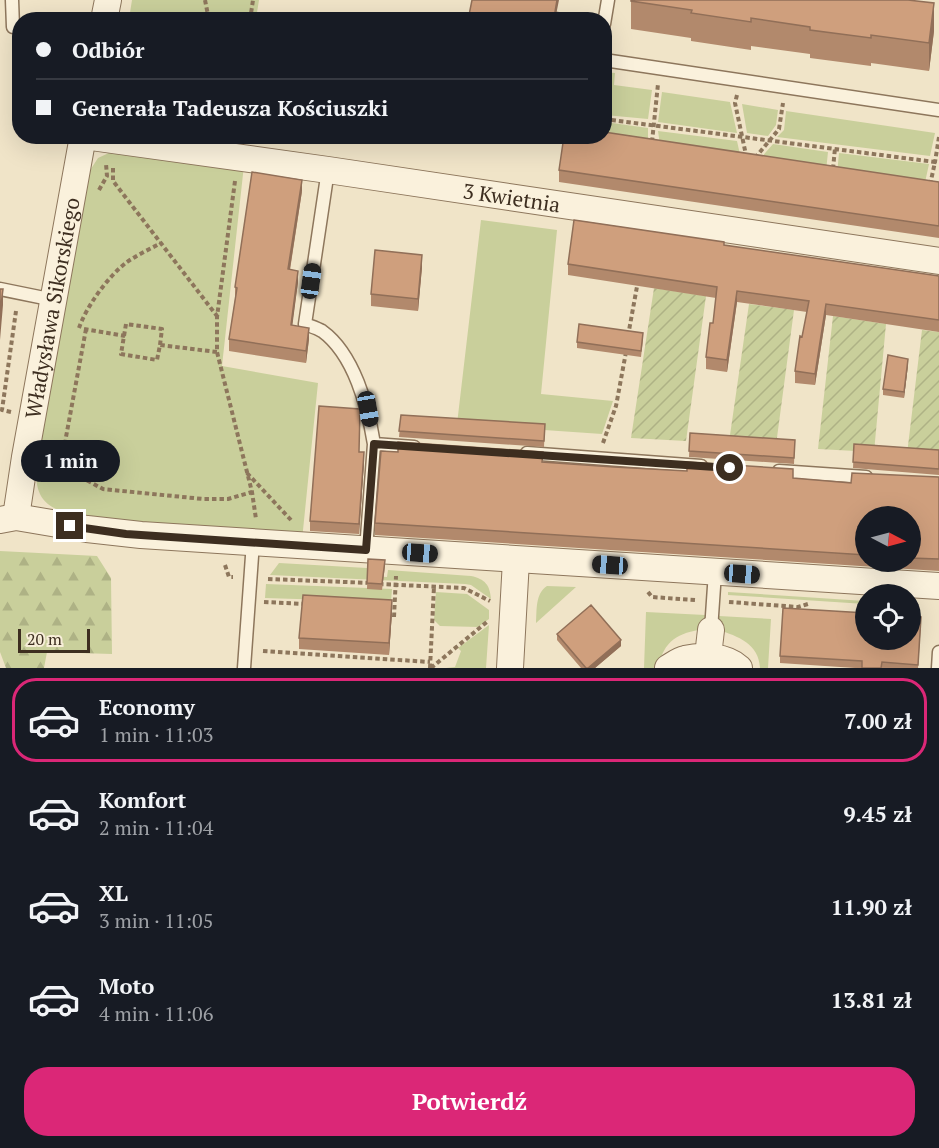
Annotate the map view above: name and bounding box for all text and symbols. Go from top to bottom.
text: Odbiór [72,35,145,64]
text: Generała Tadeusza Kościuszki [72,93,388,122]
street label: 3 Kwietnia [461,176,563,218]
street label: Władysława Sikorskiego [18,195,86,421]
car [300,262,322,300]
car [356,390,380,428]
callout: 1 min [20,439,119,481]
text: 1 min [43,447,98,474]
route start [716,454,743,481]
north arrow [855,506,921,572]
map controls [855,506,921,650]
route end [56,512,83,539]
car [401,543,439,563]
car [591,555,629,575]
car [723,564,761,584]
button: locate [855,584,921,650]
scale bar [18,626,90,654]
text: 20 m [27,628,62,650]
text: Economy [99,692,195,721]
icon: car [27,693,81,747]
text: 7.00 zł [844,706,912,735]
text: 1 min · 11:03 [99,721,213,748]
text: Komfort [99,785,186,814]
icon: car [27,786,81,840]
text: 9.45 zł [843,799,912,828]
text: 2 min · 11:04 [99,814,213,841]
text: XL [99,878,128,907]
icon: car [27,879,81,933]
text: 11.90 zł [831,892,912,921]
text: 3 min · 11:05 [99,907,213,934]
text: Moto [99,971,154,1000]
icon: car [27,972,81,1026]
text: 13.81 zł [831,985,912,1014]
text: 4 min · 11:06 [99,1000,213,1027]
button: Potwierdź [24,1067,915,1136]

